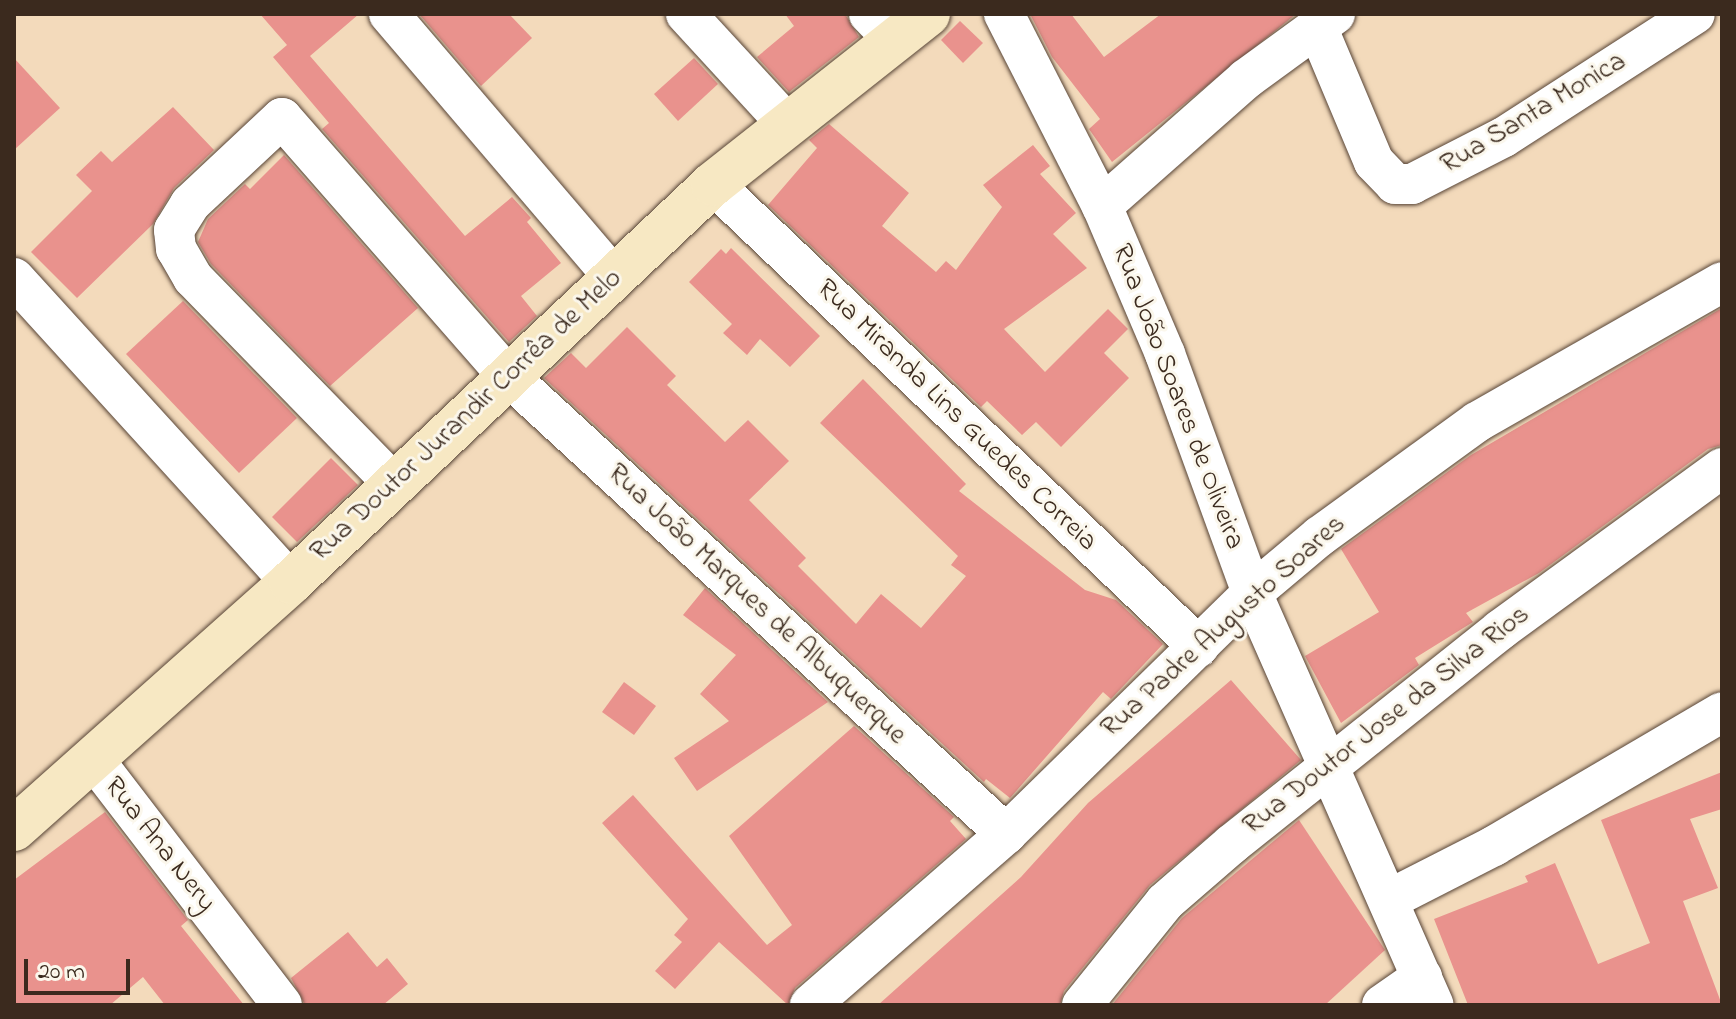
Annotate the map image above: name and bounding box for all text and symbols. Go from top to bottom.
street label: Rua Santa Monica [1435,46,1633,182]
street label: Rua João Soares de Oliveira [1103,240,1251,554]
street label: Rua Doutor Jurandir Corrêa de Melo [304,263,630,569]
street label: Rua Miranda Lins Guedes Correia [809,273,1103,559]
street label: Rua João Marques de Albuquerque [600,457,912,753]
street label: Rua Padre Augusto Soares [1095,508,1353,746]
street label: Rua Doutor Jose da Silva Rios [1237,599,1537,843]
street label: Rua Ana Nery [96,771,222,919]
scale bar [28,943,134,993]
text: 20 m [38,955,85,990]

